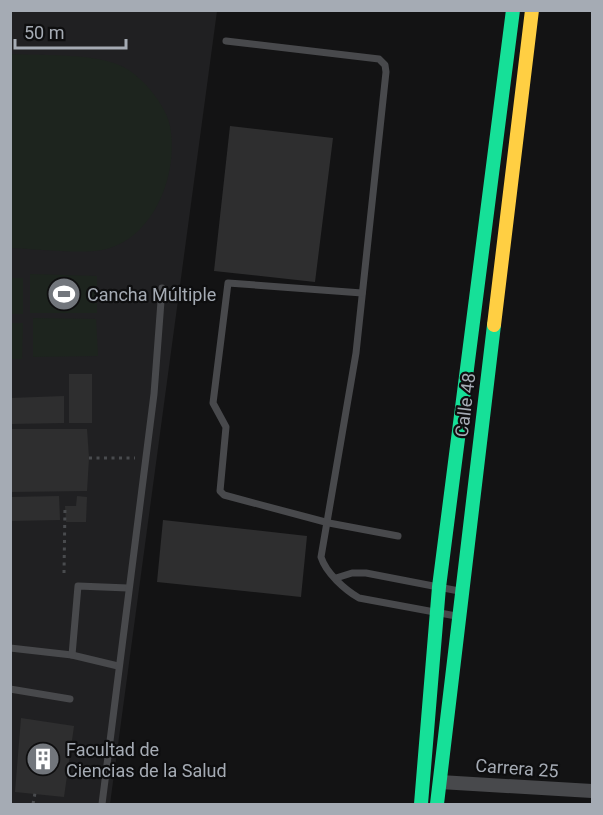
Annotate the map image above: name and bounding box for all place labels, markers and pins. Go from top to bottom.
sports icon: Cancha Múltiple [46,276,82,312]
place label: Cancha Múltiple [87,284,216,305]
place label: Facultad de Ciencias de la Salud [66,739,227,781]
building icon: Facultad de Ciencias de la Salud [25,741,61,777]

